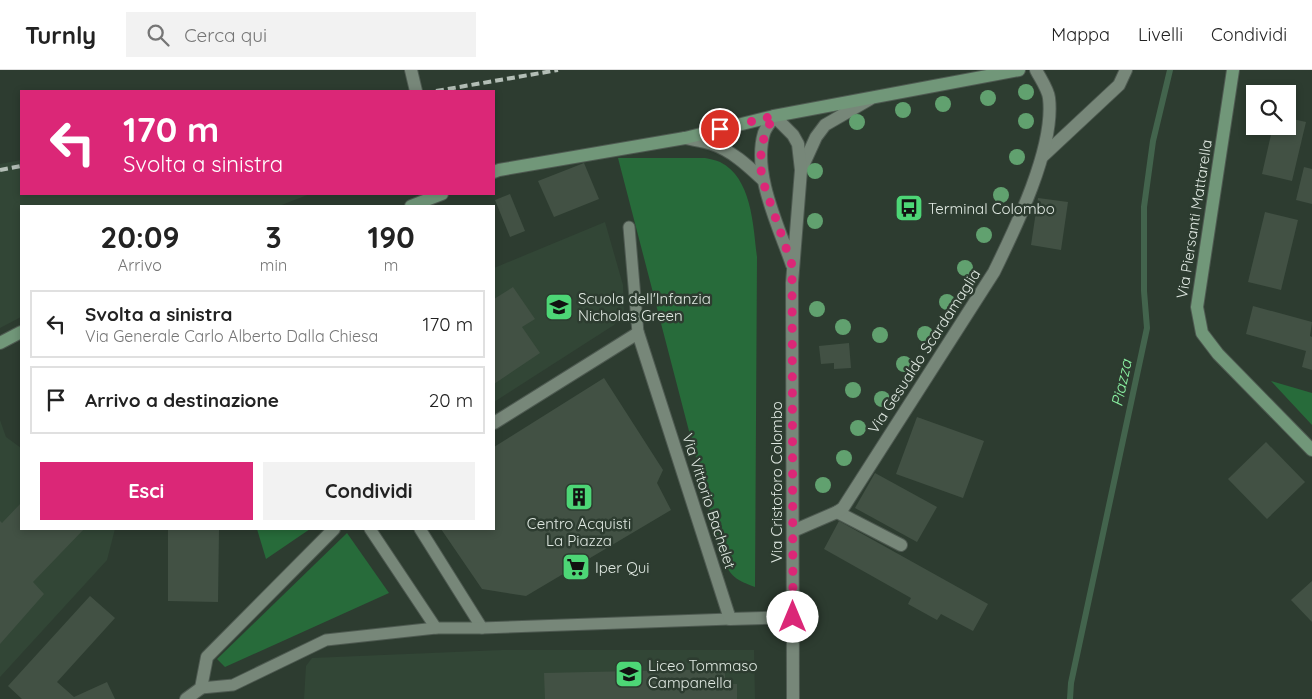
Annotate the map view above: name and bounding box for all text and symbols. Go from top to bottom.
search box [126,12,476,57]
text: Turnly [25,20,96,50]
icon: search [144,21,172,49]
text: Cerca qui [184,23,267,47]
text: Mappa [1051,23,1110,46]
text: Livelli [1138,23,1183,46]
text: Condividi [1211,23,1287,46]
map controls [1246,85,1296,135]
button: search [1246,85,1296,135]
text: 170 m [123,107,219,151]
pin [699,108,741,150]
icon: left [40,110,105,175]
icon: arrive [706,115,734,143]
street label: Via Piersanti Mattarella [1172,138,1216,300]
text: Svolta a sinistra [123,150,283,178]
bus stop icon: Terminal Colombo [894,193,924,223]
place label: Terminal Colombo [928,199,1055,218]
text: 20:09 [100,218,180,256]
text: 3 [265,218,282,256]
text: 190 [367,218,415,256]
text: Arrivo [118,255,162,275]
text: min [260,255,287,275]
text: m [384,255,398,275]
street label: Via Gesualdo Scardamaglia [864,265,984,437]
place label: Scuola dell'Infanzia Nicholas Green [578,289,711,325]
school or university icon: Scuola dell'Infanzia Nicholas Green [544,292,574,322]
text: Svolta a sinistra [85,302,232,326]
icon: left [42,310,70,338]
text: 170 m [422,312,473,336]
text: Via Generale Carlo Alberto Dalla Chiesa [85,326,378,346]
water label: Piazza [1106,356,1136,408]
icon: arrive [42,386,70,414]
text: Arrivo a destinazione [85,388,279,412]
text: 20 m [429,388,473,412]
street label: Via Cristoforo Colombo [767,401,786,563]
street label: Via Vittorio Bachelet [678,431,740,571]
button: Esci [40,462,253,520]
button: Condividi [263,462,475,520]
building icon: Centro Acquisti La Piazza [564,482,594,512]
place label: Centro Acquisti La Piazza [527,514,631,550]
supermarket icon: Iper Qui [561,552,591,582]
place label: Iper Qui [595,558,650,577]
position arrow [766,590,818,642]
place label: Liceo Tommaso Campanella [648,656,757,692]
school or university icon: Liceo Tommaso Campanella [614,659,644,689]

